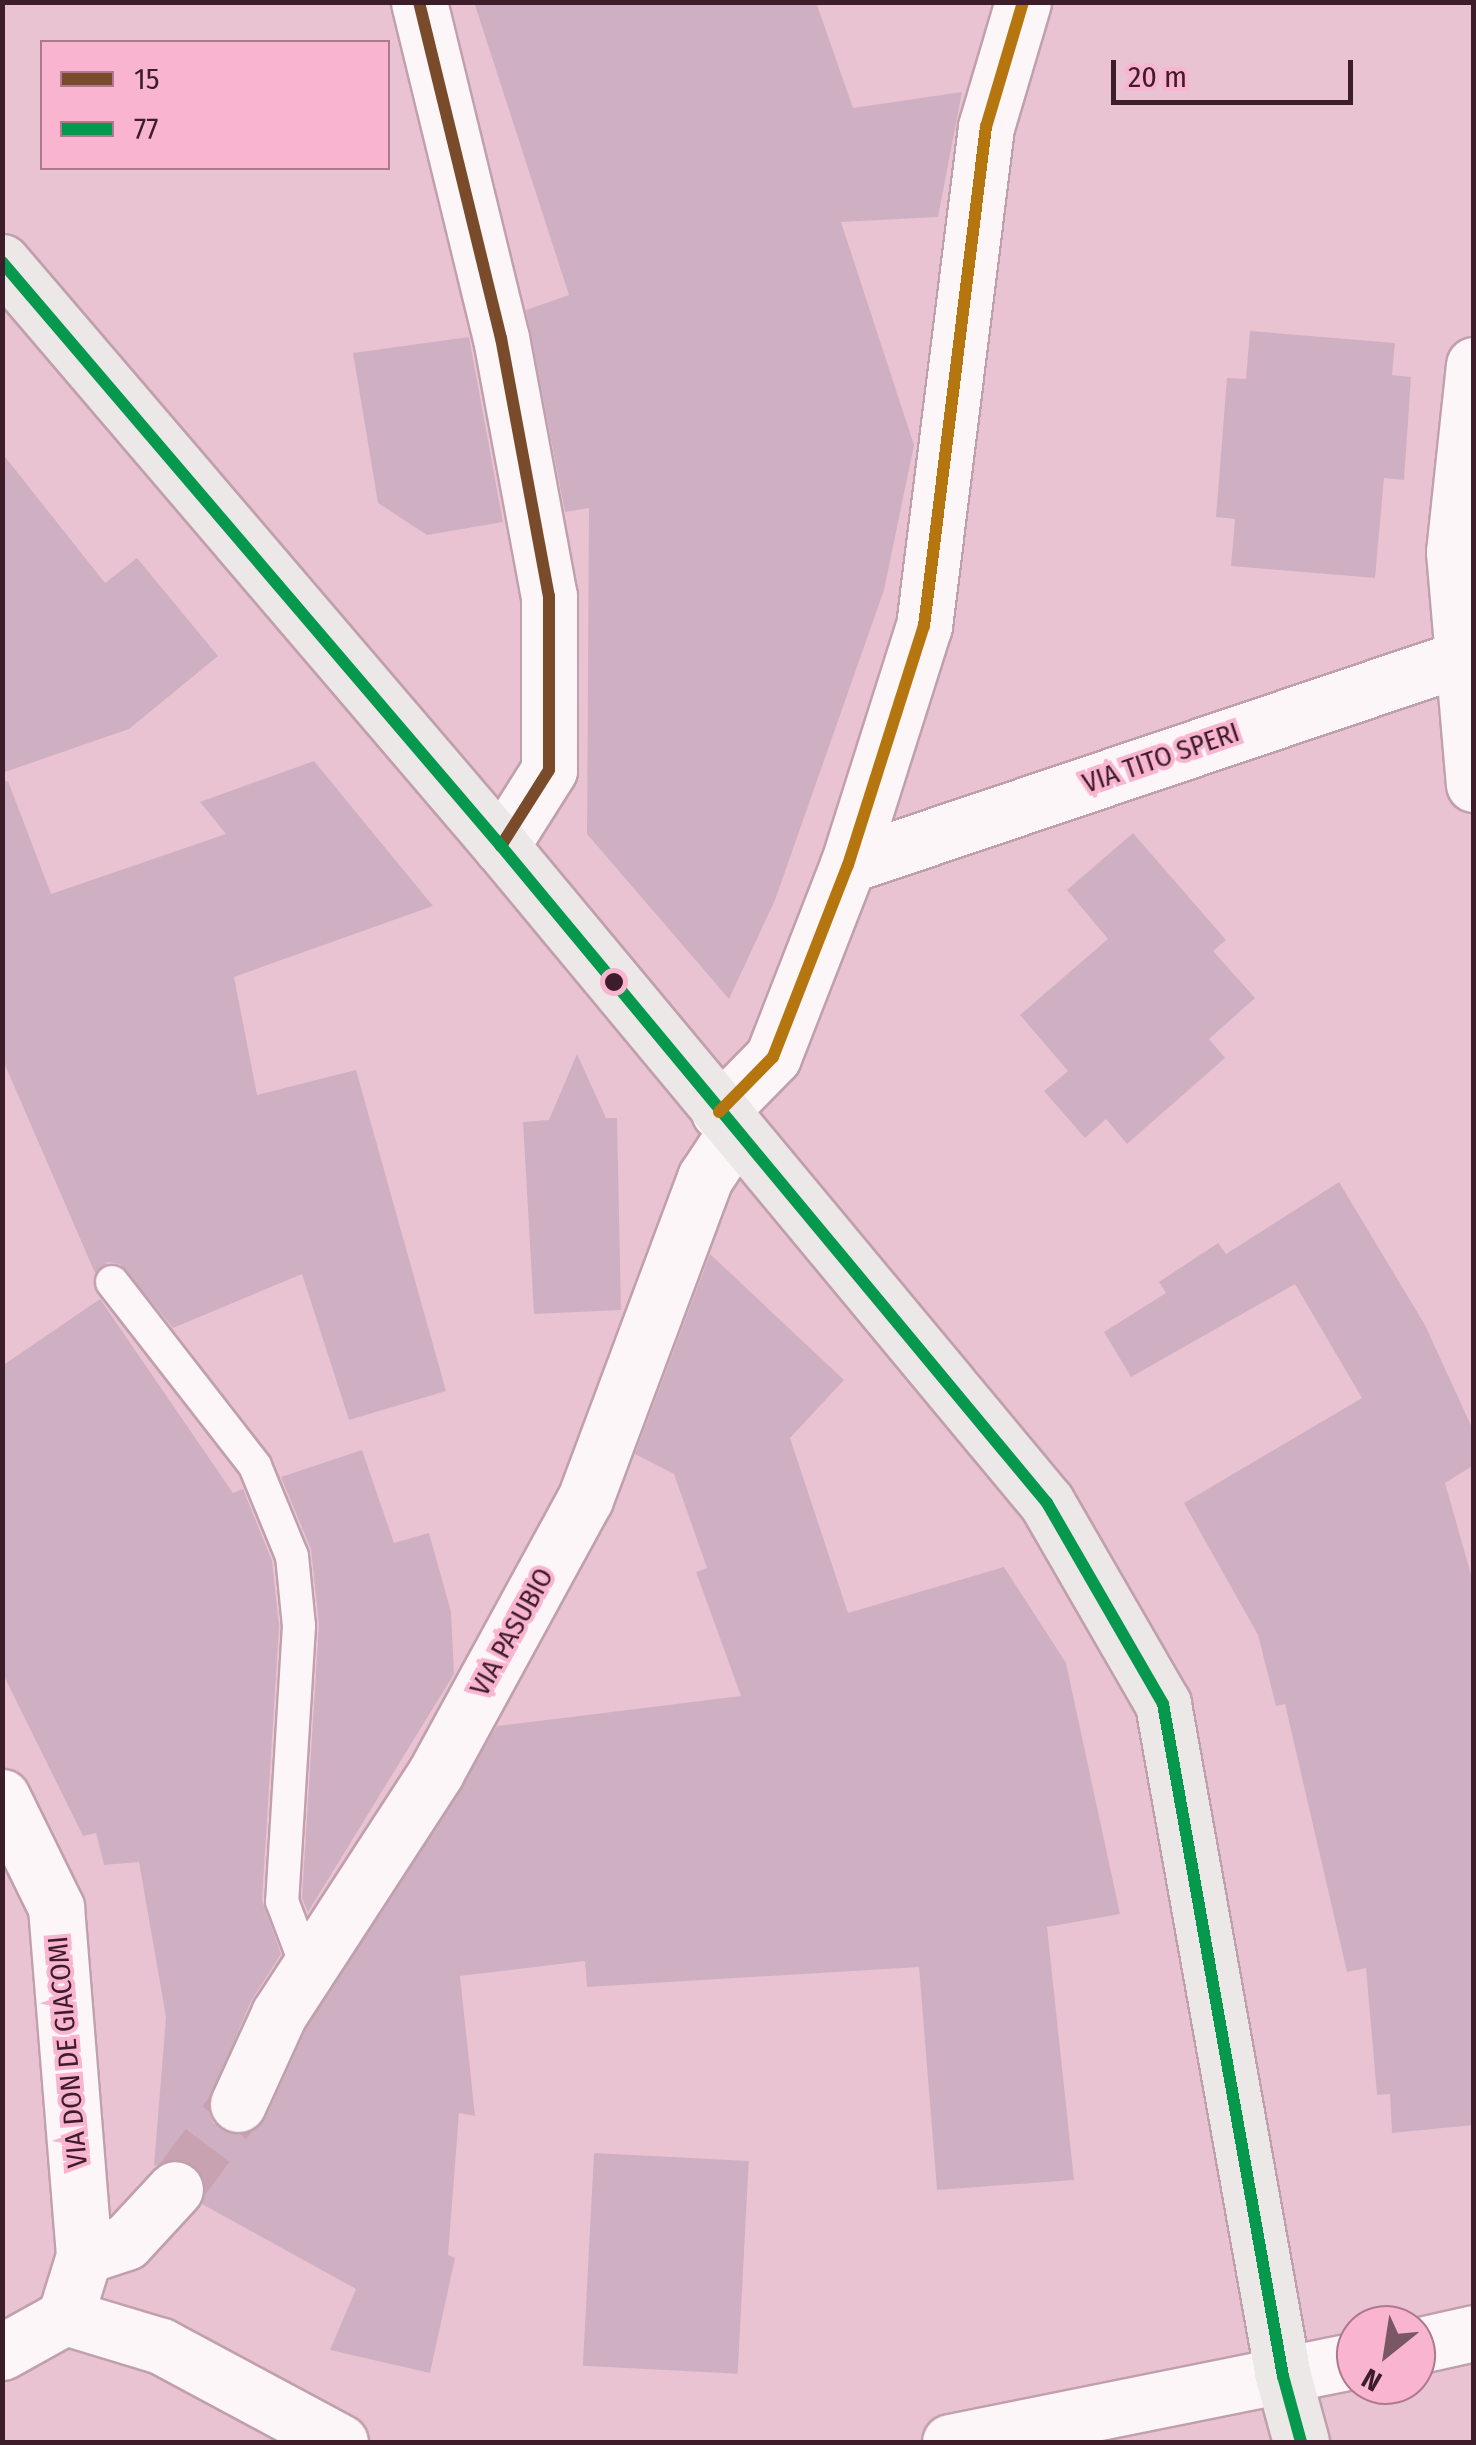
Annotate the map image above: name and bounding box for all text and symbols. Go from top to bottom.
legend [40,40,390,170]
scale bar [1116,40,1358,102]
text: 20 m [1128,59,1187,95]
text: 15 [134,61,159,97]
text: 77 [134,111,158,147]
street label: VIA TITO SPERI [1078,715,1244,801]
unlabelled marker [604,972,624,992]
street label: VIA PASUBIO [463,1562,561,1702]
street label: VIA DON DE GIACOMI [41,1935,95,2169]
north arrow [1336,2305,1436,2405]
text: N [1356,2361,1387,2398]

